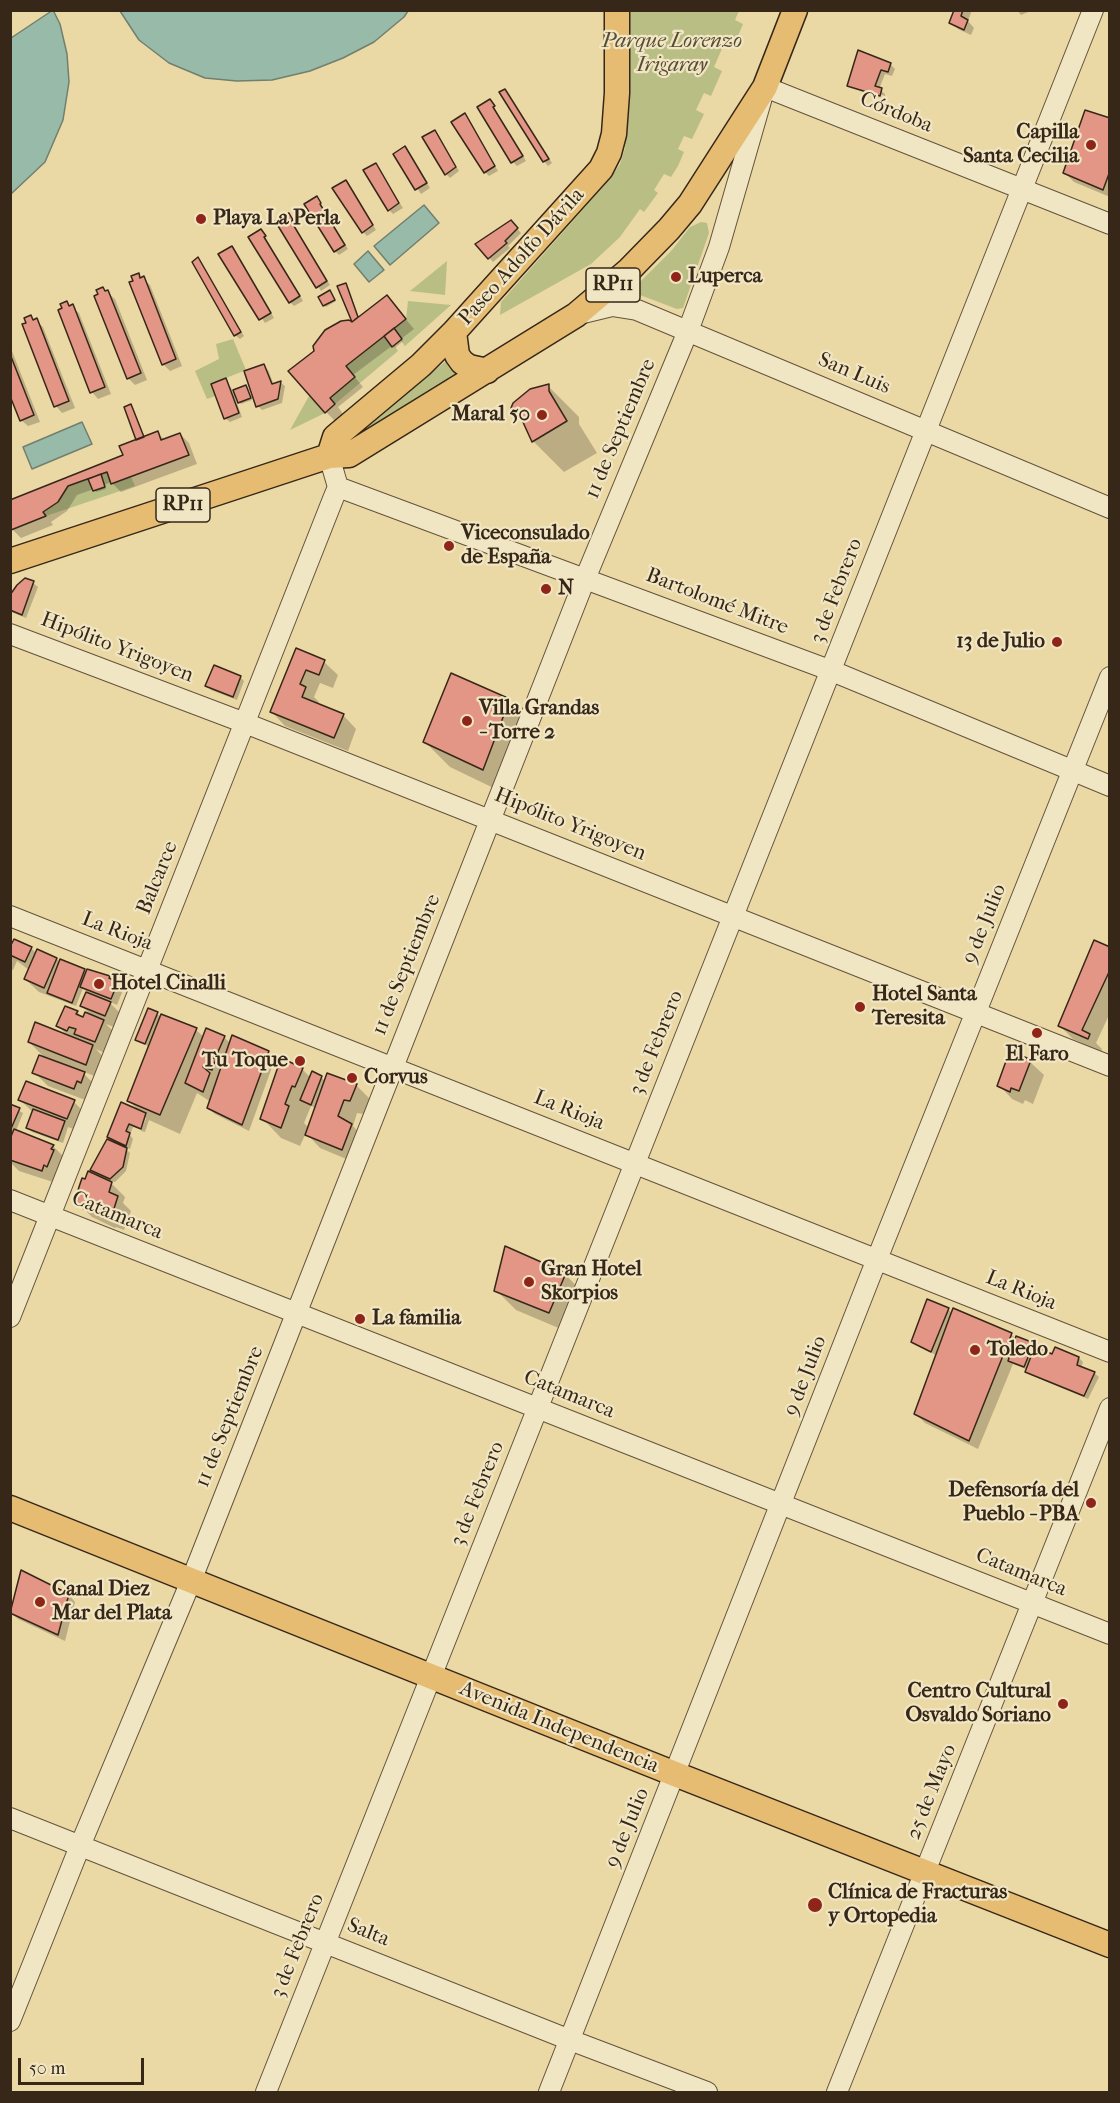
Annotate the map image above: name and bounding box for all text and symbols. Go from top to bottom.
park label: Parque Lorenzo Irigaray [602,29,742,79]
street label: Córdoba [856,87,936,139]
place label: Capilla Santa Cecilia [963,120,1079,170]
marker: Capilla Santa Cecilia [1084,138,1098,152]
street label: Paseo Adolfo Dávila [454,183,590,331]
place label: Playa La Perla [213,206,340,232]
marker: Playa La Perla [194,212,208,226]
place label: Luperca [688,264,762,290]
road number: RP11 [586,268,640,302]
marker: Luperca [669,270,683,284]
street label: San Luis [814,348,894,400]
street label: 11 de Septiembre [580,355,662,503]
place label: Maral 50 [452,402,530,428]
marker: Maral 50 [535,408,549,422]
road number: RP11 [156,488,210,522]
place label: Viceconsulado de España [461,521,590,571]
street label: 3 de Febrero [805,535,869,647]
marker: Viceconsulado de España [442,539,456,553]
street label: Bartolomé Mitre [642,563,792,641]
place label: N [558,576,574,602]
marker: N [539,582,553,596]
street label: Hipólito Yrigoyen [37,607,197,689]
place label: 13 de Julio [956,629,1045,655]
marker: 13 de Julio [1050,635,1064,649]
place label: Villa Grandas - Torre 2 [479,696,599,746]
marker: Villa Grandas - Torre 2 [460,714,474,728]
street label: Hipólito Yrigoyen [490,783,650,867]
street label: Balcarce [132,838,184,918]
street label: 9 de Julio [958,880,1012,968]
street label: 11 de Septiembre [367,891,447,1039]
street label: La Rioja [78,907,156,957]
place label: Hotel Cinalli [111,971,226,997]
marker: Hotel Cinalli [92,977,106,991]
place label: Hotel Santa Teresita [872,982,977,1032]
street label: 3 de Febrero [625,987,689,1099]
marker: Hotel Santa Teresita [853,1000,867,1014]
marker: El Faro [1030,1026,1044,1040]
place label: El Faro [1005,1042,1069,1068]
place label: Tu Toque [202,1048,288,1074]
marker: Tu Toque [293,1054,307,1068]
place label: Corvus [364,1065,428,1091]
marker: Corvus [345,1071,359,1085]
street label: La Rioja [530,1085,608,1137]
street label: Catamarca [68,1186,166,1246]
place label: Gran Hotel Skorpios [541,1257,642,1307]
street label: La Rioja [982,1265,1060,1317]
marker: Gran Hotel Skorpios [522,1275,536,1289]
place label: La familia [372,1306,461,1332]
marker: La familia [353,1312,367,1326]
street label: 9 de Julio [779,1332,833,1420]
place label: Toledo [987,1337,1048,1363]
street label: 11 de Septiembre [190,1343,270,1491]
marker: Toledo [968,1343,982,1357]
street label: Catamarca [520,1365,618,1425]
street label: 3 de Febrero [446,1438,510,1550]
place label: Defensoría del Pueblo - PBA [948,1478,1079,1528]
marker: Defensoría del Pueblo - PBA [1084,1496,1098,1510]
street label: Catamarca [972,1543,1070,1603]
place label: Canal Diez Mar del Plata [52,1577,172,1627]
marker: Canal Diez Mar del Plata [33,1595,47,1609]
street label: Avenida Independencia [456,1676,662,1780]
place label: Centro Cultural Osvaldo Soriano [905,1679,1051,1729]
marker: Centro Cultural Osvaldo Soriano [1056,1697,1070,1711]
street label: 25 de Mayo [901,1741,963,1843]
street label: 9 de Julio [601,1784,655,1872]
place label: Clínica de Fracturas y Ortopedia [828,1880,1007,1930]
street label: 3 de Febrero [266,1890,330,2002]
marker: Clínica de Fracturas y Ortopedia [806,1896,824,1914]
street label: Salta [343,1913,393,1953]
scale bar [21,2046,147,2084]
text: 50 m [29,2058,65,2079]

